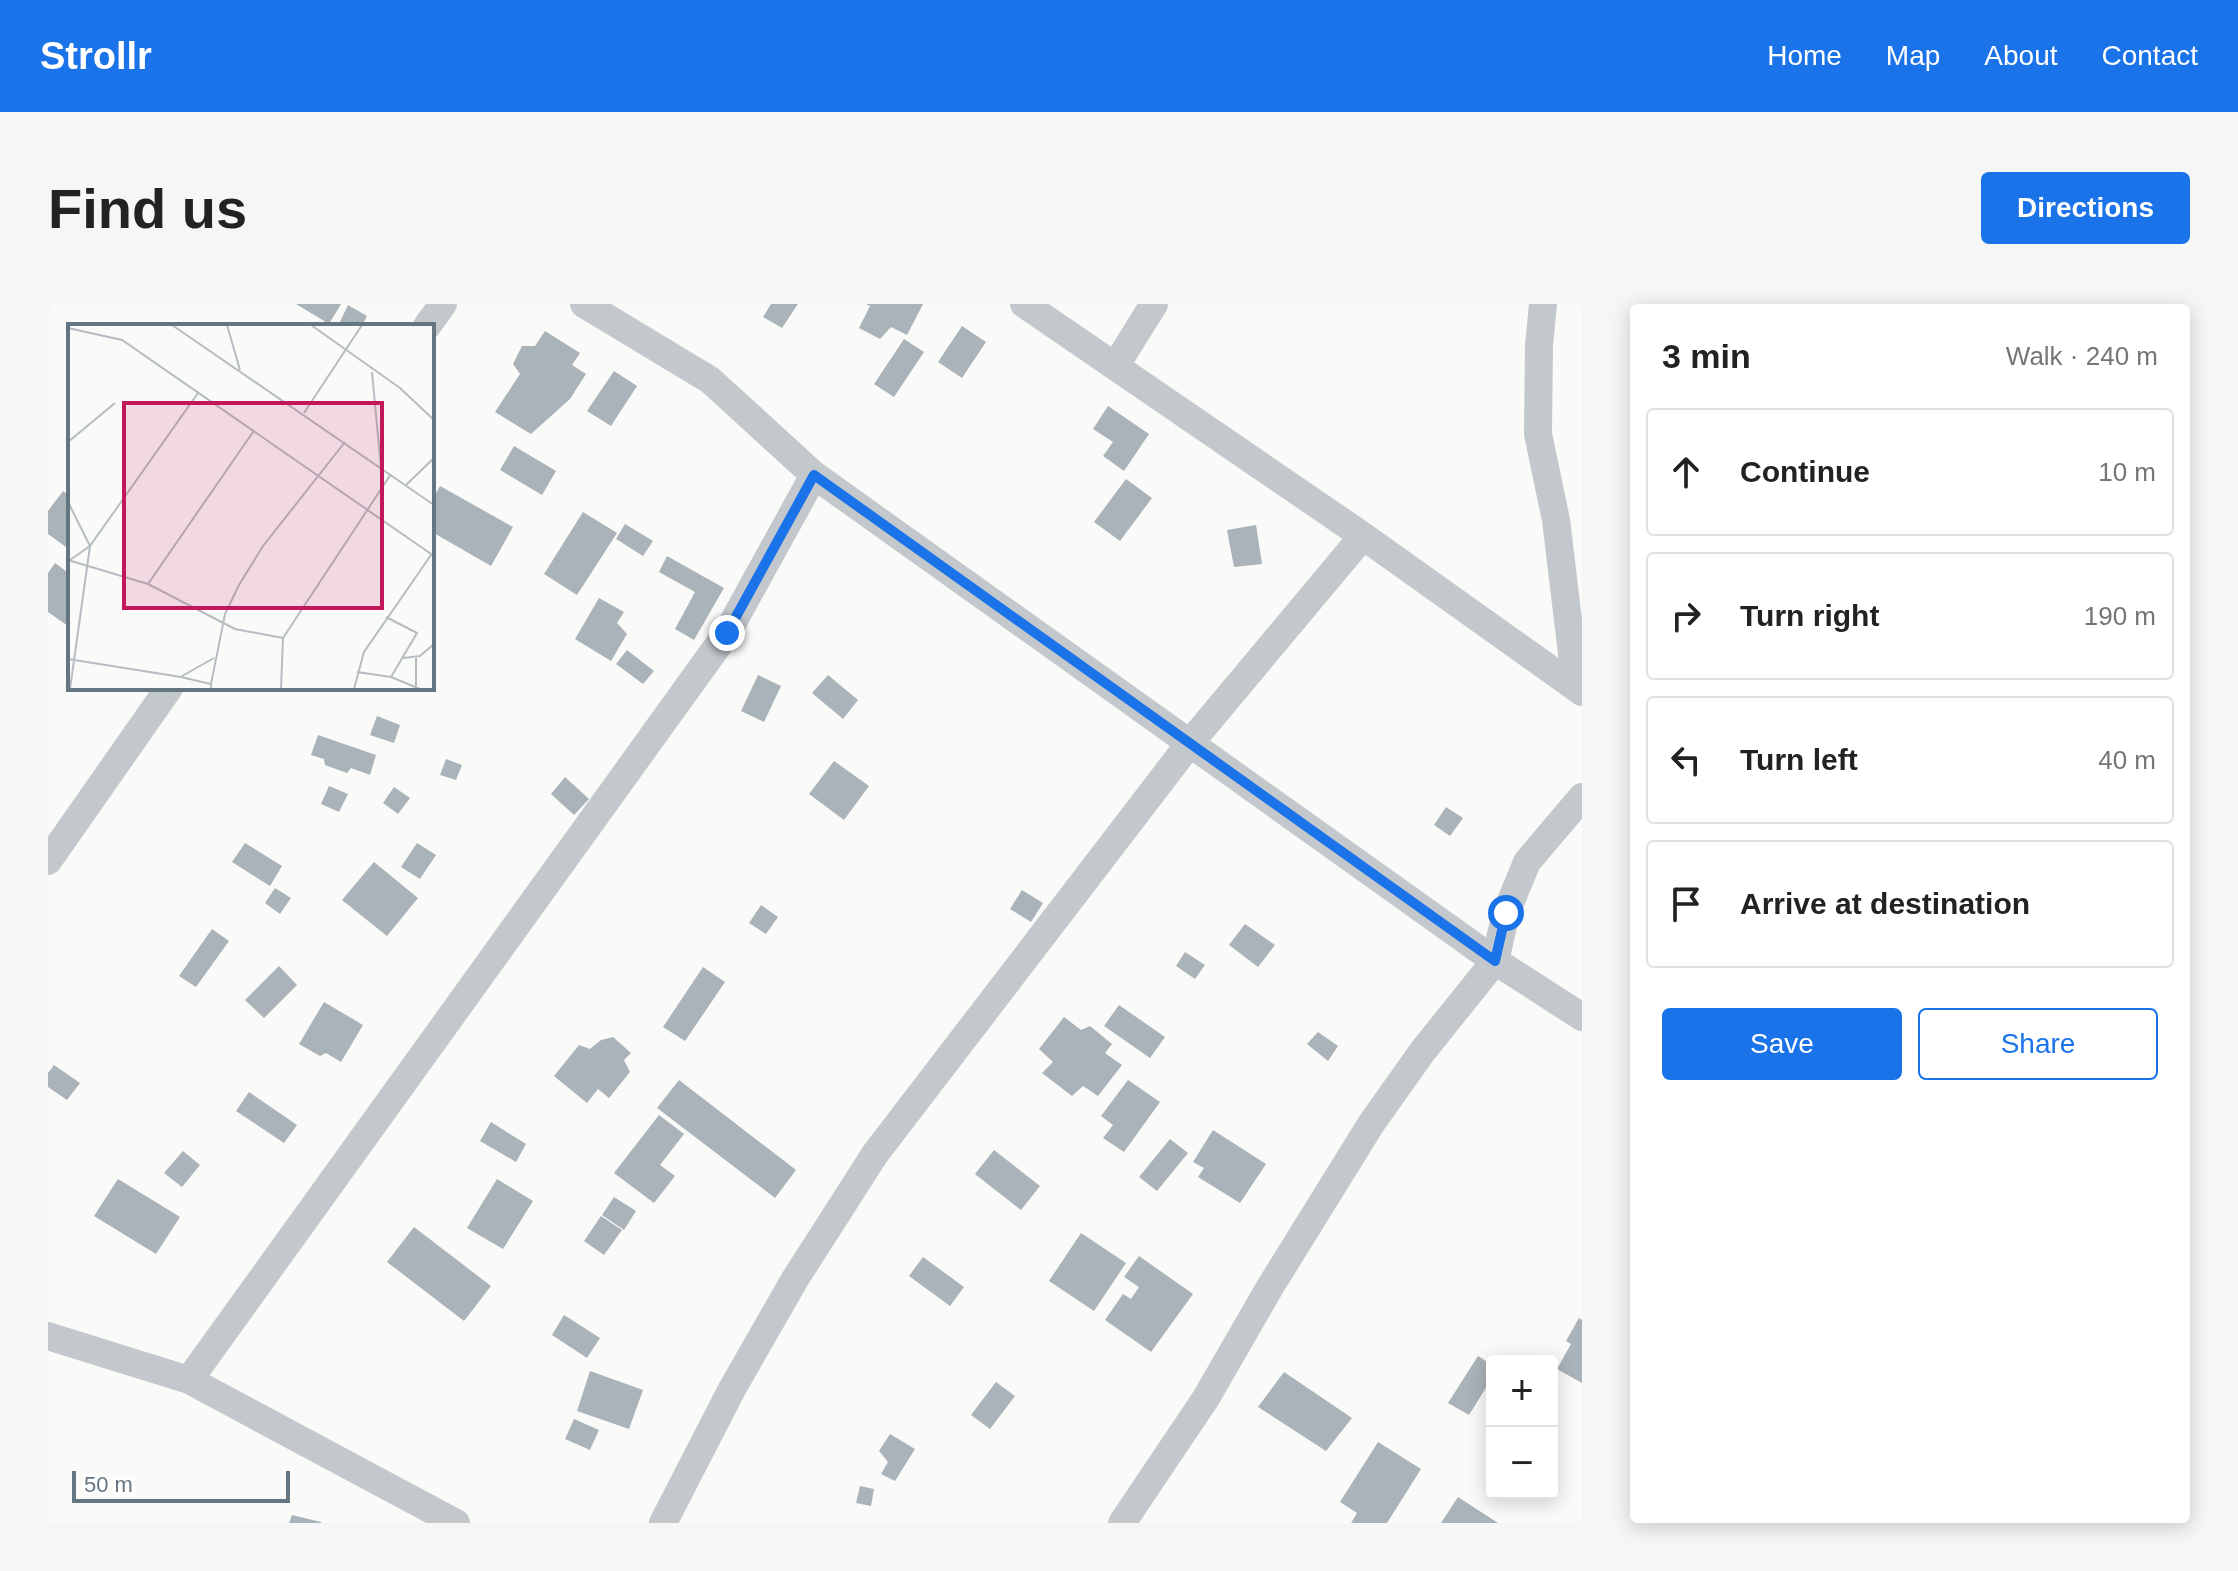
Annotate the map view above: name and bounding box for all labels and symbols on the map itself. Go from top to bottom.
inset map [68,324,434,690]
route end [709,615,745,651]
route start [1488,895,1524,931]
scale bar [72,1467,290,1503]

